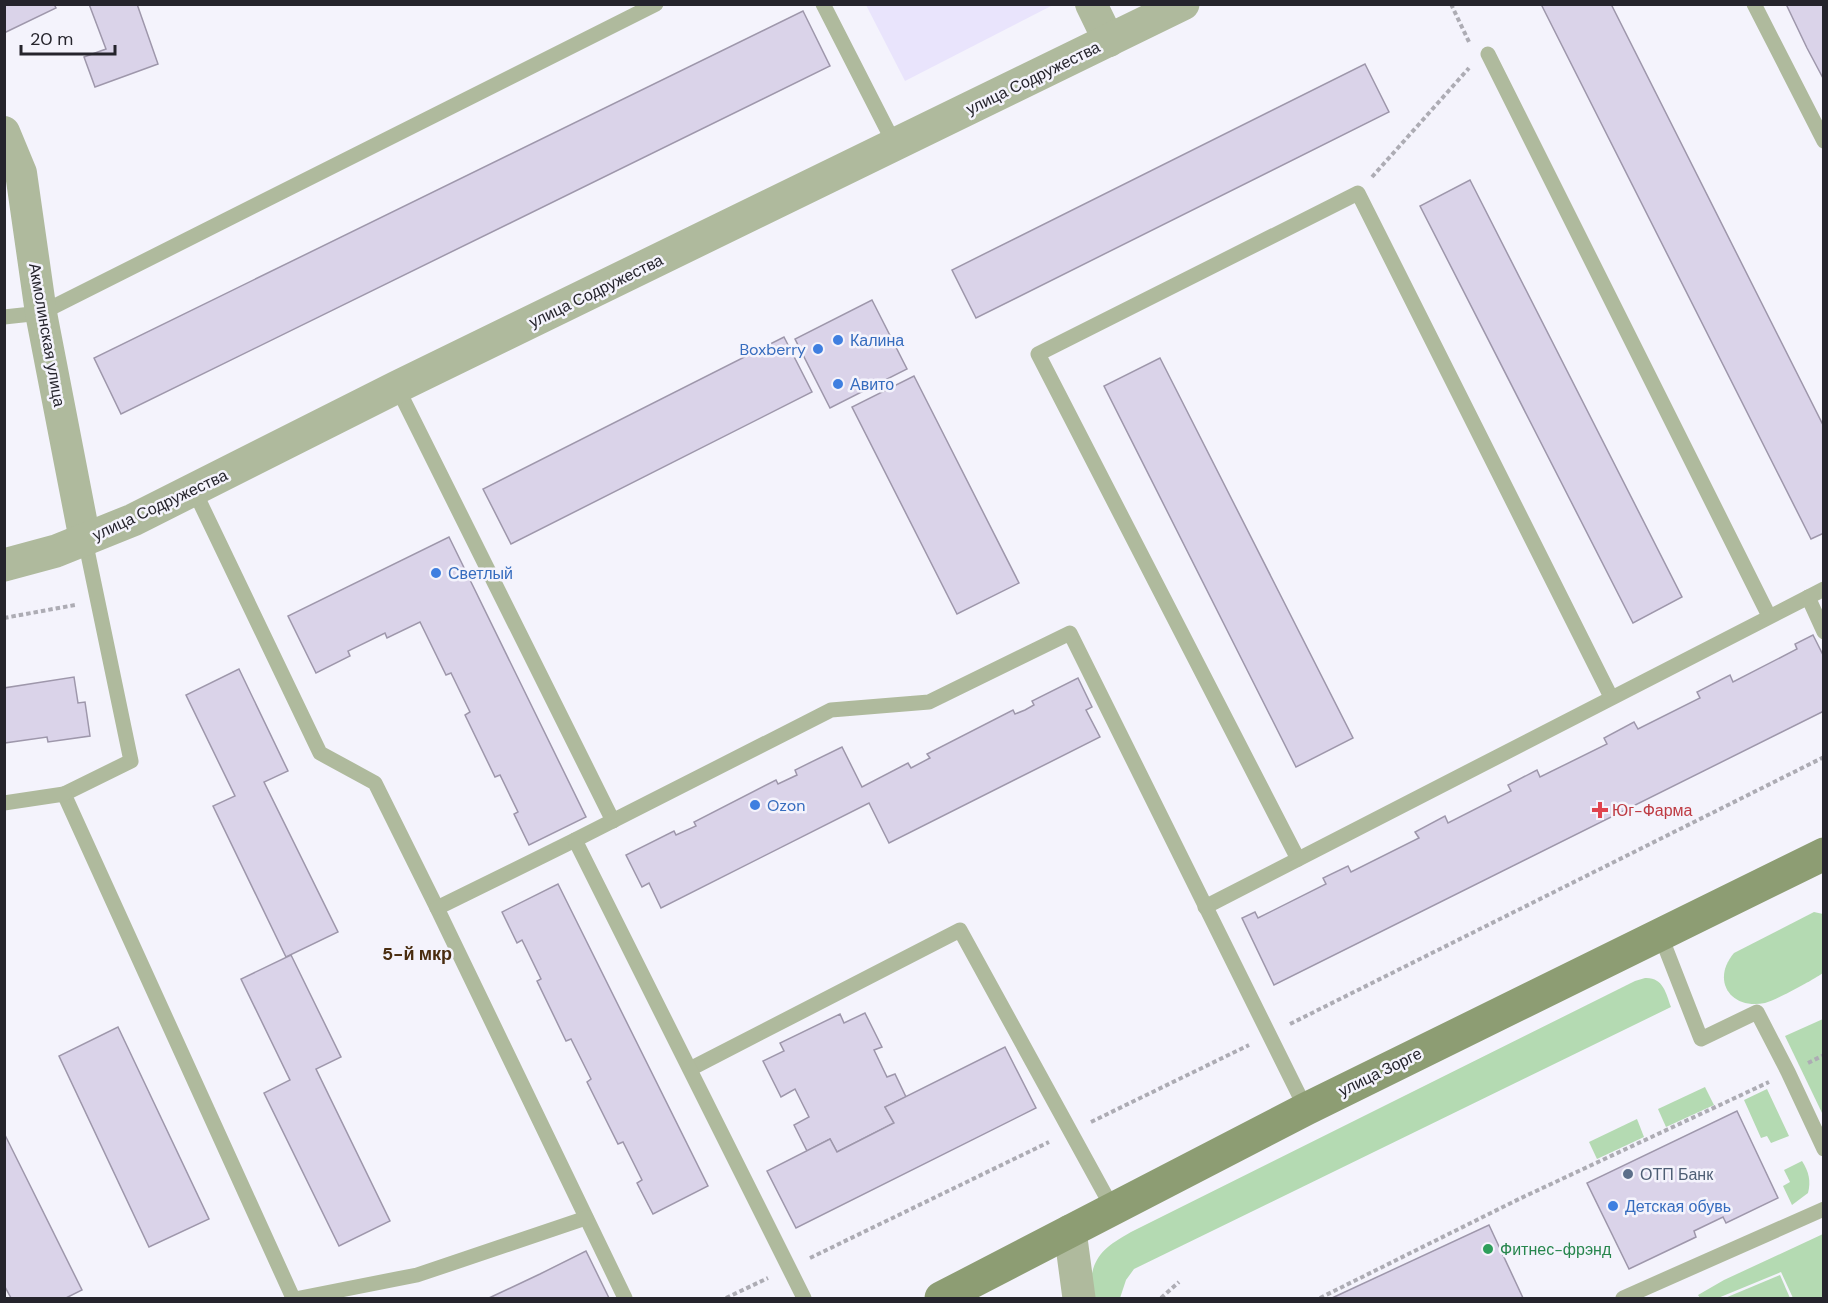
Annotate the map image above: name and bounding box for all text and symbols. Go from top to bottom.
scale bar [21,18,116,56]
text: 20 m [30,27,73,51]
street label: улица Содружества [962,36,1104,120]
street label: улица Содружества [525,249,667,333]
street label: Акмолинская улица [24,262,70,409]
place label: Калина [850,330,904,351]
marker: Калина [831,333,845,347]
place label: Boxberry [739,339,806,360]
marker: Boxberry [811,342,825,356]
place label: Авито [850,374,894,395]
marker: Авито [831,377,845,391]
street label: улица Содружества [89,464,231,546]
place label: Светлый [448,563,513,584]
marker: Светлый [429,566,443,580]
place label: Ozon [767,795,805,816]
marker: Ozon [748,798,762,812]
place label: Юг-Фарма [1612,800,1693,821]
marker: Юг-Фарма [1593,803,1607,817]
district label: 5-й мкр [382,942,452,966]
street label: улица Зорге [1335,1043,1425,1101]
place label: ОТП Банк [1640,1164,1714,1185]
marker: ОТП Банк [1621,1167,1635,1181]
place label: Детская обувь [1625,1196,1731,1217]
marker: Детская обувь [1606,1199,1620,1213]
place label: Фитнес-фрэнд [1500,1239,1612,1260]
marker: Фитнес-фрэнд [1481,1242,1495,1256]

